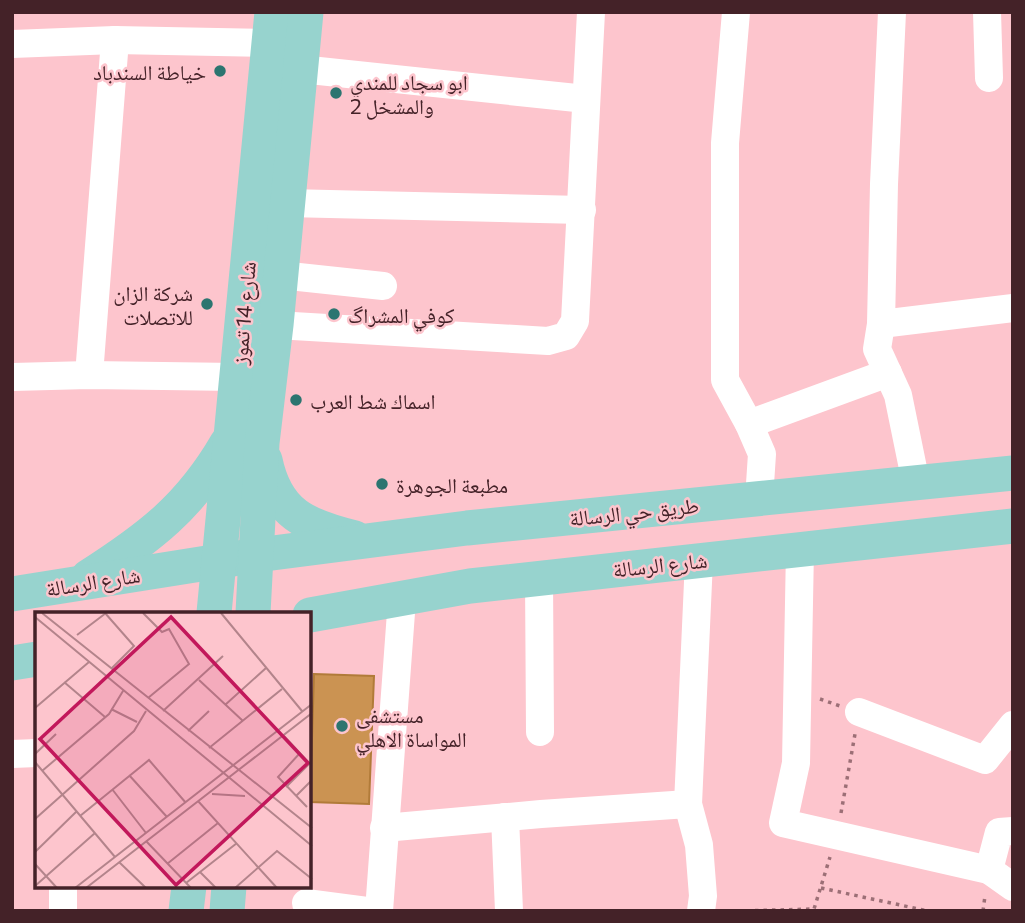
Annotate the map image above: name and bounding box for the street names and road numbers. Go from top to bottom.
street label: شارع 14 تموز [226,260,262,367]
street label: طريق حي الرسالة [568,492,700,536]
street label: شارع الرسالة [611,547,709,583]
street label: شارع الرسالة [44,561,142,603]

